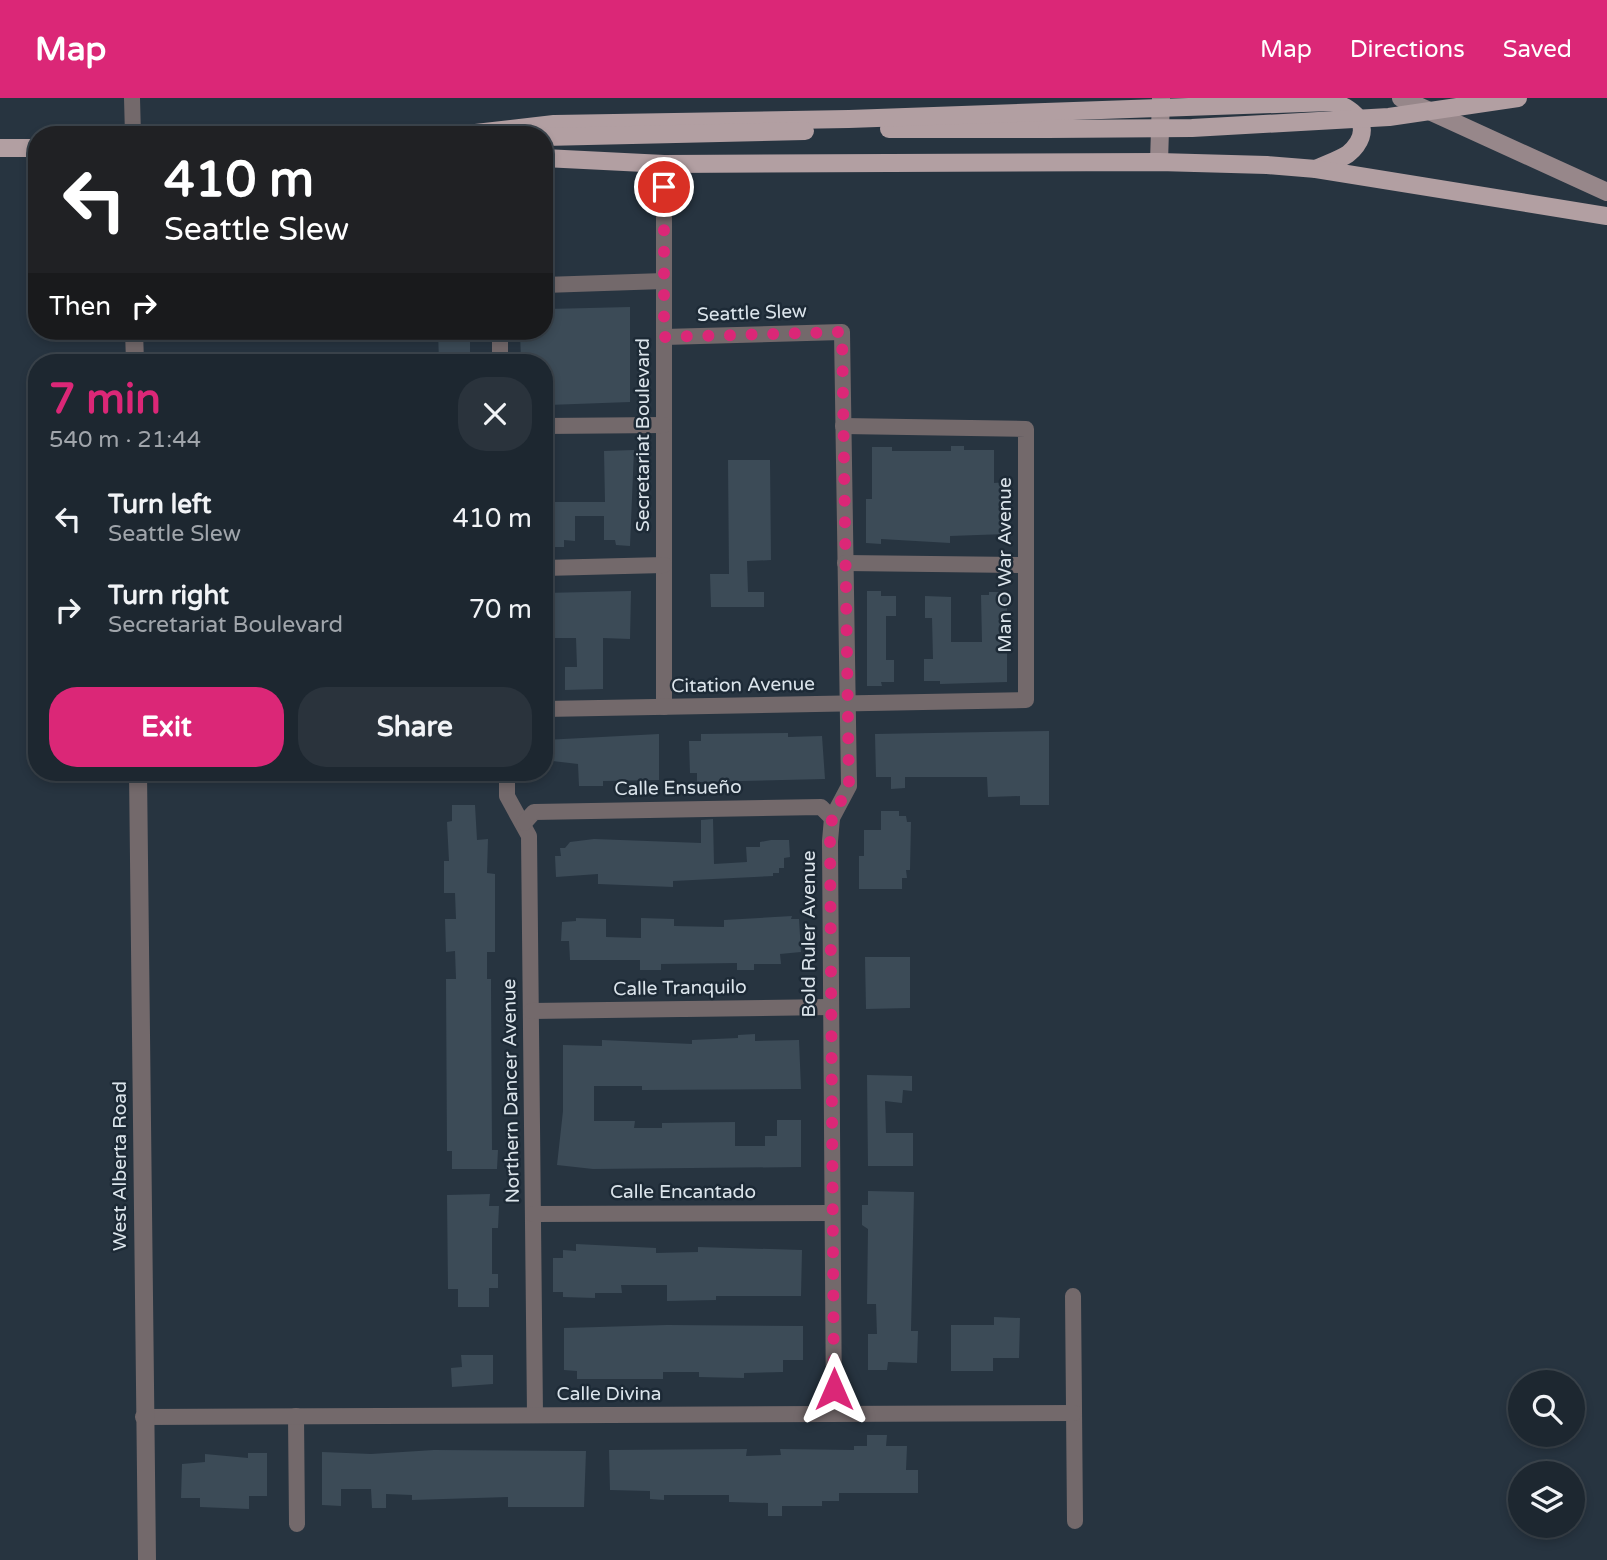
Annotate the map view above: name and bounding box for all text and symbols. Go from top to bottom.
text: Map [35,30,106,69]
text: Map [1260,35,1312,64]
text: Directions [1350,35,1465,64]
text: Saved [1503,35,1572,64]
text: 410 m [164,151,314,210]
icon: left [49,154,140,245]
pin [634,157,694,217]
icon: arrive [645,168,683,206]
text: Seattle Slew [164,211,349,249]
icon: right [125,287,163,325]
text: Then [49,291,111,322]
street label: Seattle Slew [697,300,807,326]
street label: Secretariat Boulevard [632,338,654,532]
text: 7 min [49,374,161,425]
button: close [458,377,532,451]
text: 540 m · 21:44 [49,426,201,454]
street label: Man O War Avenue [994,477,1016,653]
text: Turn left [108,489,211,520]
icon: left [49,500,87,538]
text: 410 m [452,503,532,534]
text: Seattle Slew [108,520,241,548]
text: Turn right [108,580,229,611]
icon: right [49,591,87,629]
text: 70 m [469,594,532,625]
text: Secretariat Boulevard [108,611,343,639]
street label: Citation Avenue [671,673,815,697]
button: Exit [49,687,284,767]
button: Share [298,687,532,767]
street label: Calle Ensueño [614,776,742,800]
street label: Bold Ruler Avenue [798,850,820,1018]
street label: Calle Tranquilo [613,976,747,1000]
street label: Northern Dancer Avenue [498,979,524,1203]
street label: West Alberta Road [109,1081,131,1251]
street label: Calle Encantado [610,1181,756,1203]
position arrow [797,1352,871,1426]
map controls [1508,1370,1585,1538]
button: search [1508,1370,1585,1447]
street label: Calle Divina [557,1383,661,1405]
button: layers [1508,1461,1585,1538]

